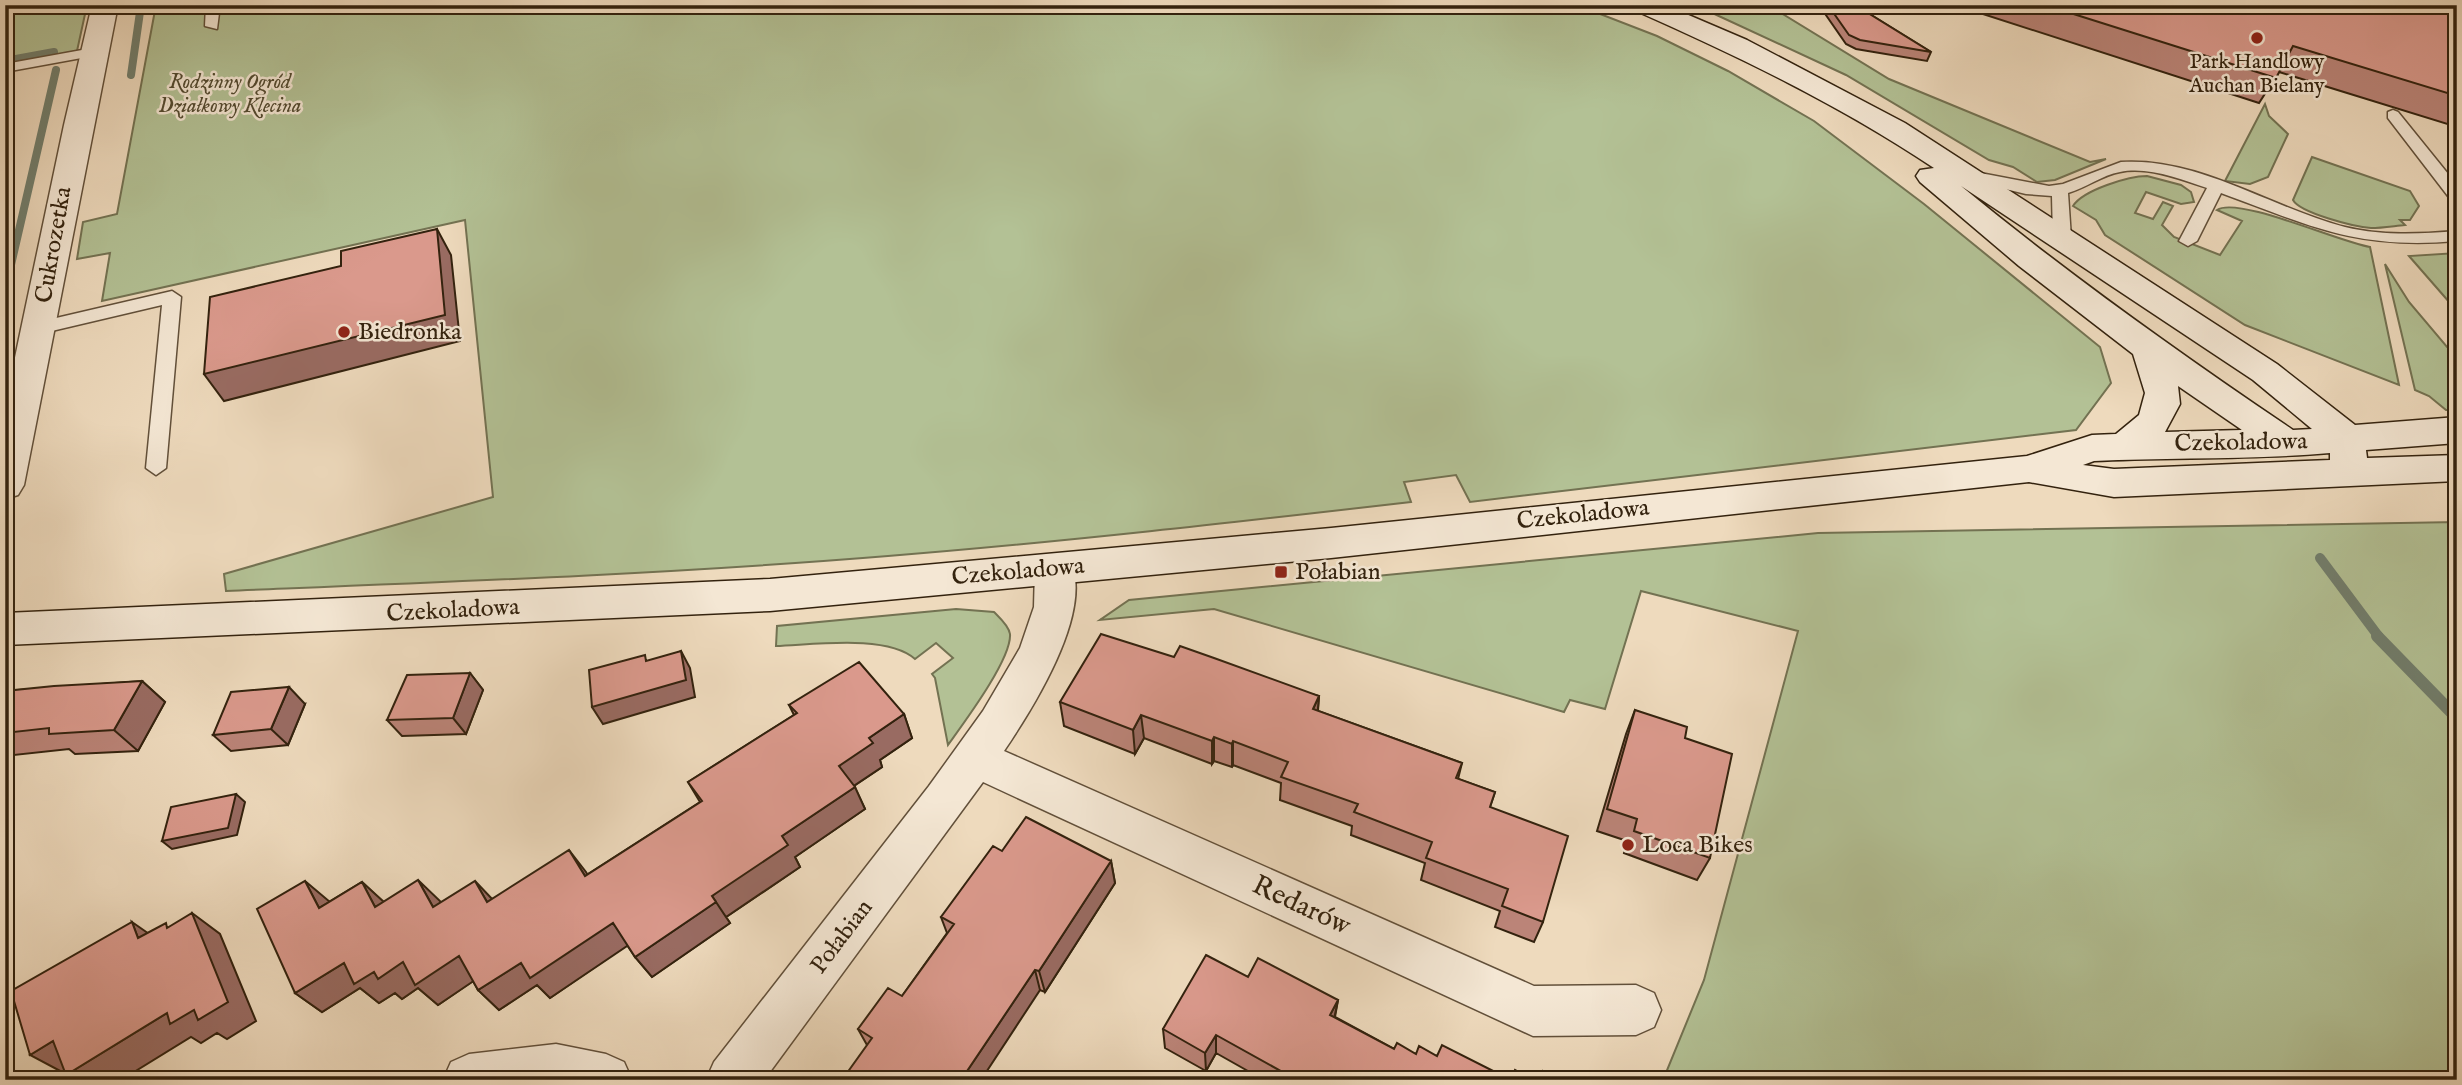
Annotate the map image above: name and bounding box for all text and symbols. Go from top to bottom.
marker: Park Handlowy Auchan Bielany [2249,30,2265,46]
place label: Park Handlowy Auchan Bielany [2188,49,2325,100]
park label: Rodzinny Ogród Działkowy Klecina [159,69,301,120]
street label: Cukrozetka [29,184,80,306]
place label: Biedronka [358,317,462,348]
marker: Biedronka [336,324,352,340]
street label: Czekoladowa [2174,426,2308,460]
street label: Czekoladowa [1515,493,1651,537]
street label: Czekoladowa [950,551,1086,593]
place label: Połabian [1295,557,1381,588]
marker: Połabian [1273,564,1289,580]
street label: Czekoladowa [386,592,521,630]
place label: Loca Bikes [1642,830,1753,861]
marker: Loca Bikes [1620,837,1636,853]
street label: Redarów [1246,868,1356,944]
street label: Połabian [804,893,880,980]

